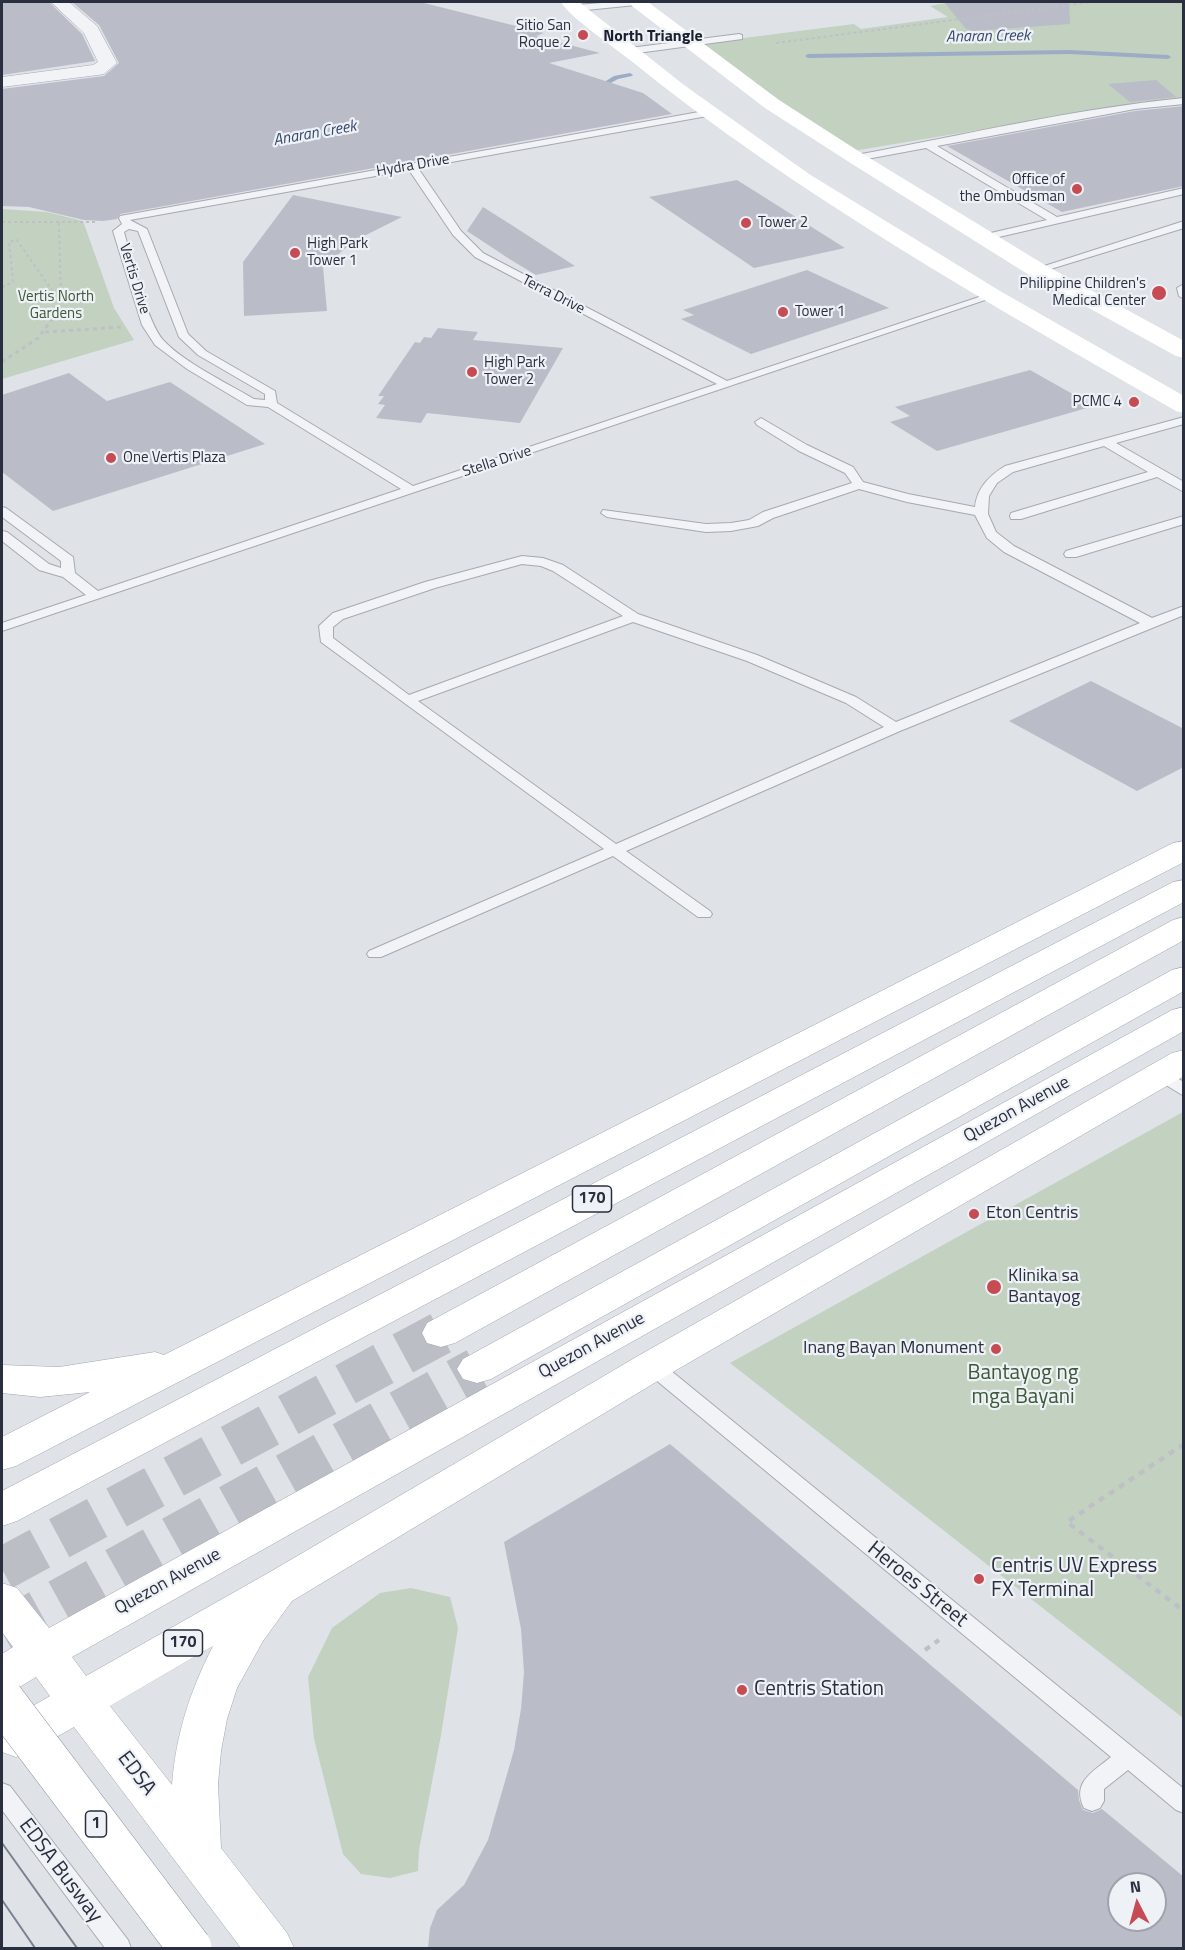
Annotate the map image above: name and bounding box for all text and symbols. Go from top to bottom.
place label: Sitio San Roque 2 [516,17,571,52]
district label: North Triangle [603,27,703,47]
water label: Anaran Creek [946,27,1030,47]
marker: Sitio San Roque 2 [576,28,590,42]
water label: Anaran Creek [272,117,358,151]
street label: Hydra Drive [375,151,451,181]
place label: Office of the Ombudsman [959,171,1065,206]
marker: Office of the Ombudsman [1070,182,1084,196]
place label: Tower 2 [758,214,808,232]
marker: Tower 2 [739,216,753,230]
place label: High Park Tower 1 [307,235,368,270]
street label: Vertis Drive [115,242,153,316]
marker: High Park Tower 1 [288,246,302,260]
street label: Terra Drive [519,272,587,318]
place label: Philippine Children's Medical Center [1020,275,1146,310]
marker: Philippine Children's Medical Center [1150,284,1168,302]
park label: Vertis North Gardens [18,288,94,323]
place label: Tower 1 [795,303,845,321]
marker: Tower 1 [776,305,790,319]
place label: High Park Tower 2 [484,354,545,389]
marker: High Park Tower 2 [465,365,479,379]
place label: PCMC 4 [1072,393,1122,411]
marker: PCMC 4 [1127,395,1141,409]
street label: Stella Drive [460,442,534,482]
place label: One Vertis Plaza [123,449,226,467]
marker: One Vertis Plaza [104,451,118,465]
street label: Quezon Avenue [960,1072,1074,1148]
road number: 170 [572,1186,612,1212]
place label: Eton Centris [986,1203,1078,1225]
marker: Eton Centris [967,1207,981,1221]
place label: Klinika sa Bantayog [1008,1266,1080,1308]
marker: Klinika sa Bantayog [985,1278,1003,1296]
street label: Quezon Avenue [535,1308,649,1384]
place label: Inang Bayan Monument [803,1338,984,1360]
marker: Inang Bayan Monument [989,1342,1003,1356]
park label: Bantayog ng mga Bayani [968,1361,1078,1411]
street label: Heroes Street [862,1537,972,1633]
street label: Quezon Avenue [111,1544,225,1620]
place label: Centris UV Express FX Terminal [991,1554,1157,1604]
marker: Centris UV Express FX Terminal [972,1572,986,1586]
road number: 170 [164,1630,202,1656]
place label: Centris Station [754,1677,884,1703]
marker: Centris Station [735,1683,749,1697]
street label: EDSA [111,1747,161,1801]
road number: 1 [86,1811,106,1837]
street label: EDSA Busway [13,1814,107,1928]
north arrow [1107,1872,1167,1932]
text: N [1129,1874,1142,1899]

